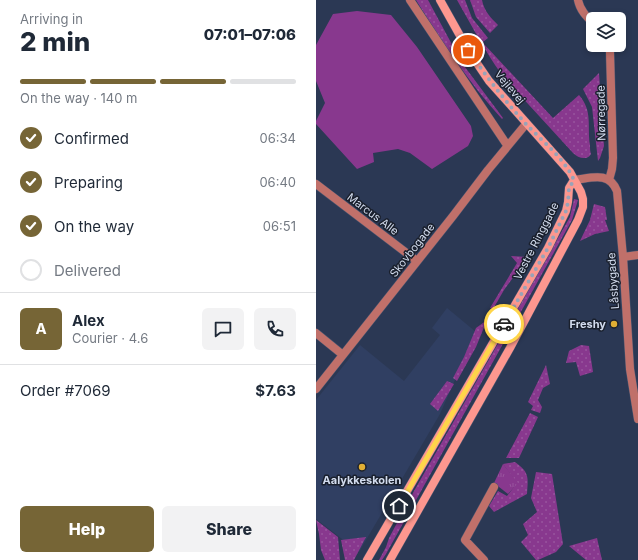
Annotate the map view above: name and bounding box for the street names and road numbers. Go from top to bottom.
street label: Vejlevej [492,67,528,107]
street label: Nørregade [594,85,608,141]
street label: Marcus Alle [344,190,402,238]
street label: Vestre Ringgade [510,200,562,282]
street label: Skovbogade [387,220,437,280]
street label: Låsbygade [604,252,622,310]

